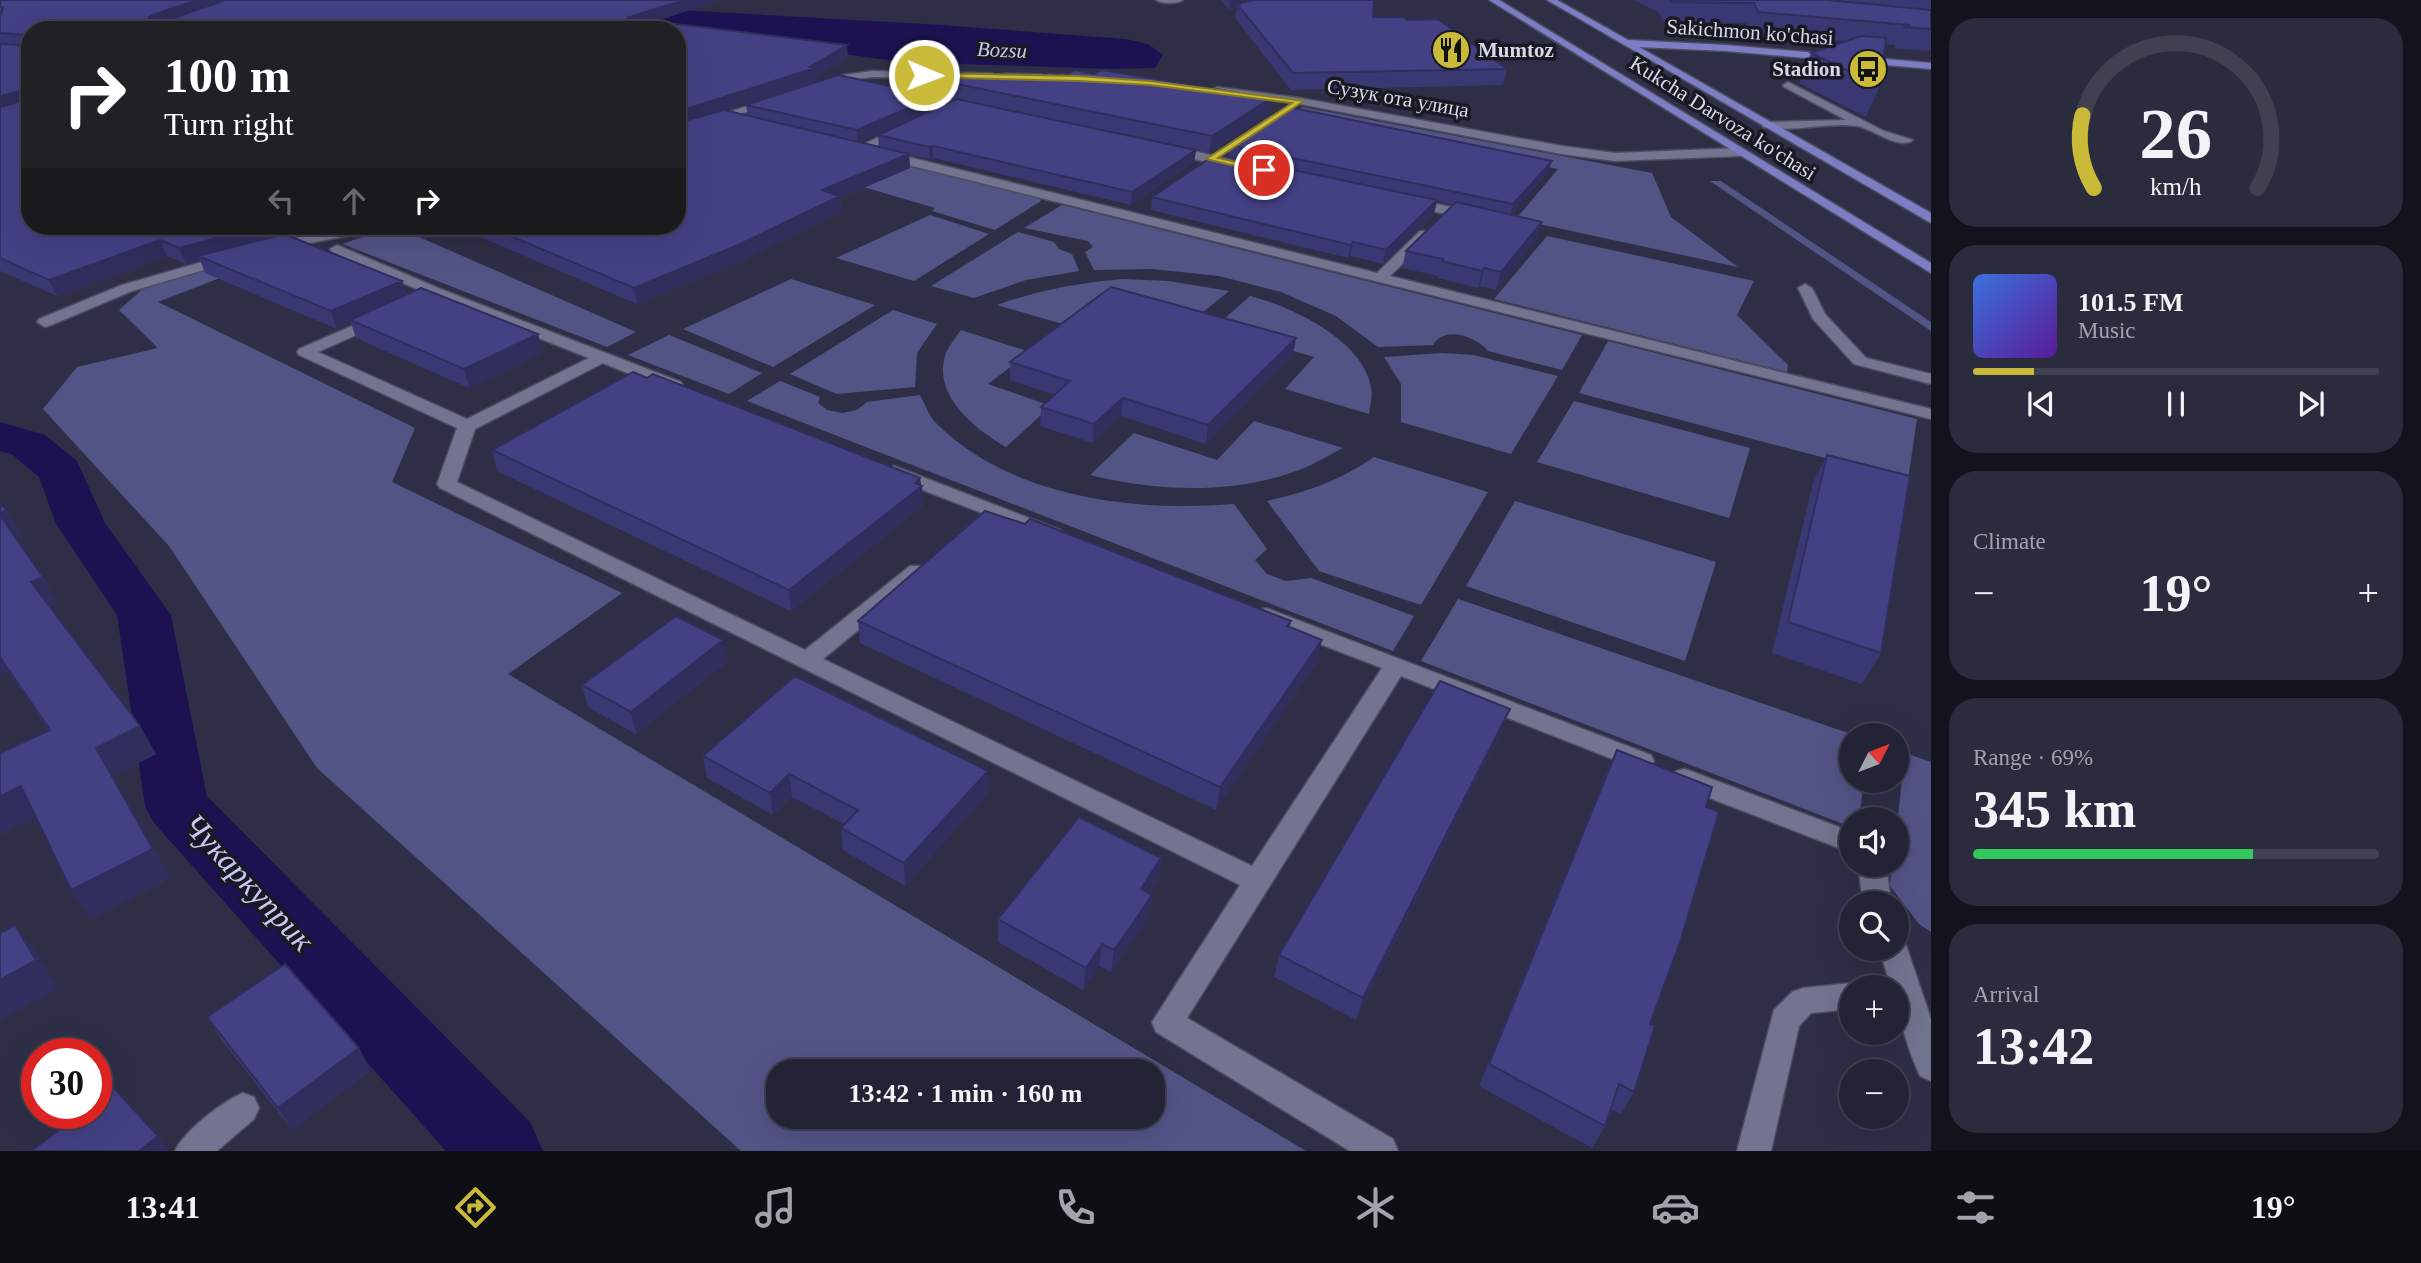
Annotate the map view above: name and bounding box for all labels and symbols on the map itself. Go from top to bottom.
street label: Sakichmon ko'chasi [1666,14,1835,50]
restaurant icon: Mumtoz [1430,29,1472,71]
water label: Bozsu [977,37,1027,63]
position arrow [887,38,961,112]
place label: Mumtoz [1478,38,1554,62]
bus stop icon: Stadion [1847,48,1889,90]
street label: Kukcha Darvoza ko'chasi [1626,51,1821,185]
place label: Stadion [1772,57,1841,81]
street label: Сузук ота улица [1325,74,1472,122]
pin [1234,140,1294,200]
north arrow [1839,723,1909,793]
water label: Чукаркуприк [176,806,322,959]
speed limit sign: 30 [21,1038,112,1129]

